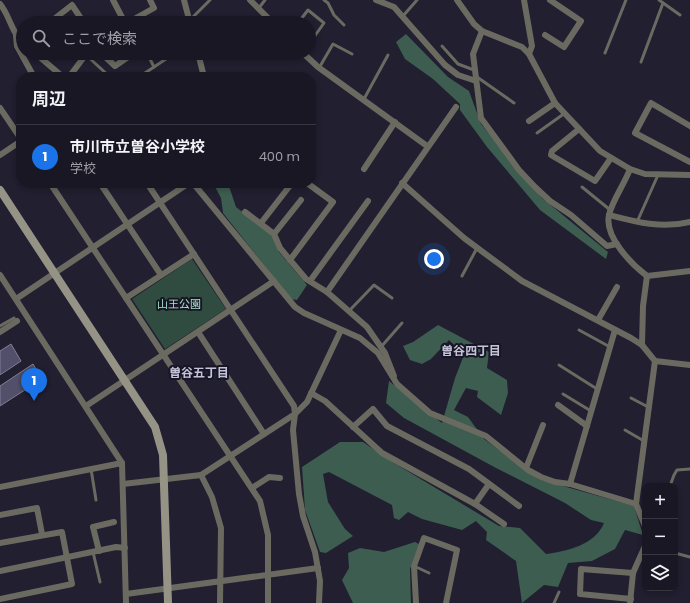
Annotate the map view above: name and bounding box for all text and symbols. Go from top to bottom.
search box [16,16,316,60]
icon: search [30,27,52,49]
text: ここで検索 [62,28,137,49]
text: 周辺 [32,87,66,111]
text: 市川市立曽谷小学校 [70,136,205,157]
text: 1 [43,147,47,166]
text: 400 m [259,147,300,166]
text: 学校 [70,159,96,178]
your location [424,249,444,269]
park label: 山王公園 [157,296,201,312]
district label: 曽谷四丁目 [441,342,501,359]
district label: 曽谷五丁目 [169,364,229,381]
pin: 1 [21,368,47,401]
map controls [642,483,678,591]
button: + [642,483,678,519]
button: − [642,519,678,555]
button: layers [642,555,678,591]

